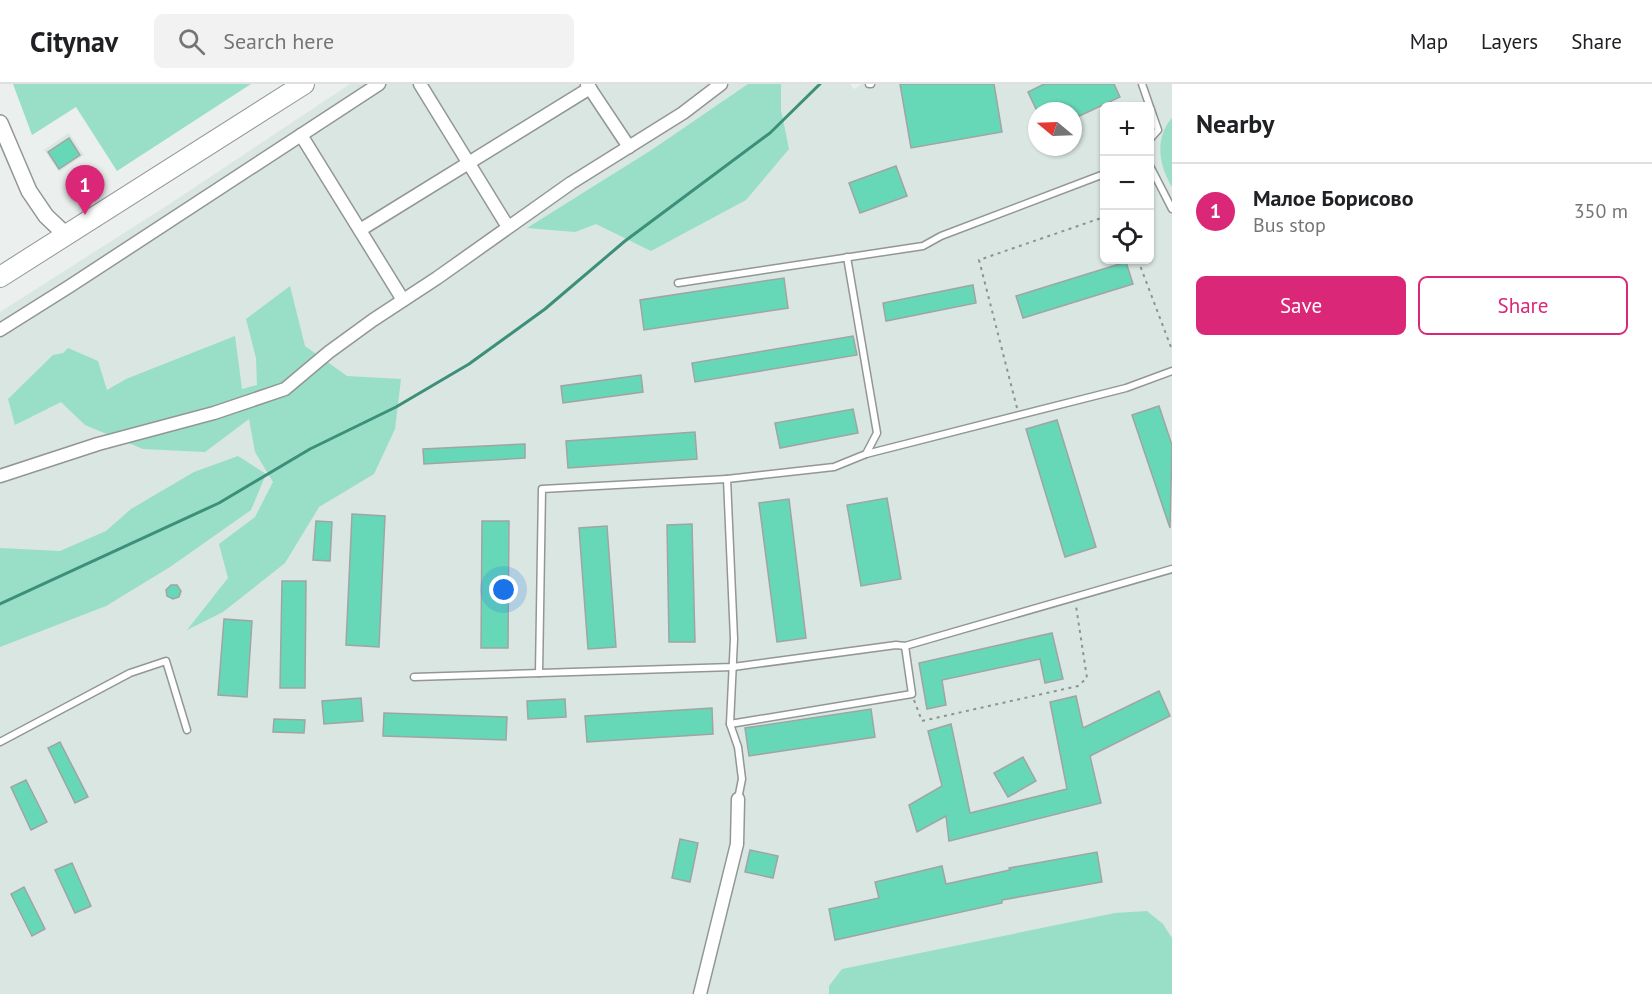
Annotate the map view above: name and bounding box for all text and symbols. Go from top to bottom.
search box [154,14,574,68]
text: Citynav [30,23,118,60]
icon: search [175,25,208,58]
text: Search here [223,27,334,55]
text: Map [1410,28,1448,55]
text: Layers [1481,28,1538,55]
text: Share [1571,28,1622,55]
north arrow [1028,102,1082,156]
map controls [1100,102,1154,264]
button: + [1100,102,1154,156]
text: Nearby [1196,107,1274,140]
button: − [1100,156,1154,210]
pin: 1 [66,166,104,215]
text: Малое Борисово [1253,184,1414,212]
text: 1 [1210,198,1221,224]
text: 350 m [1574,198,1628,224]
button: locate [1100,210,1154,264]
text: Bus stop [1253,212,1326,238]
button: Save [1196,276,1406,335]
button: Share [1418,276,1628,335]
your location [489,575,518,604]

